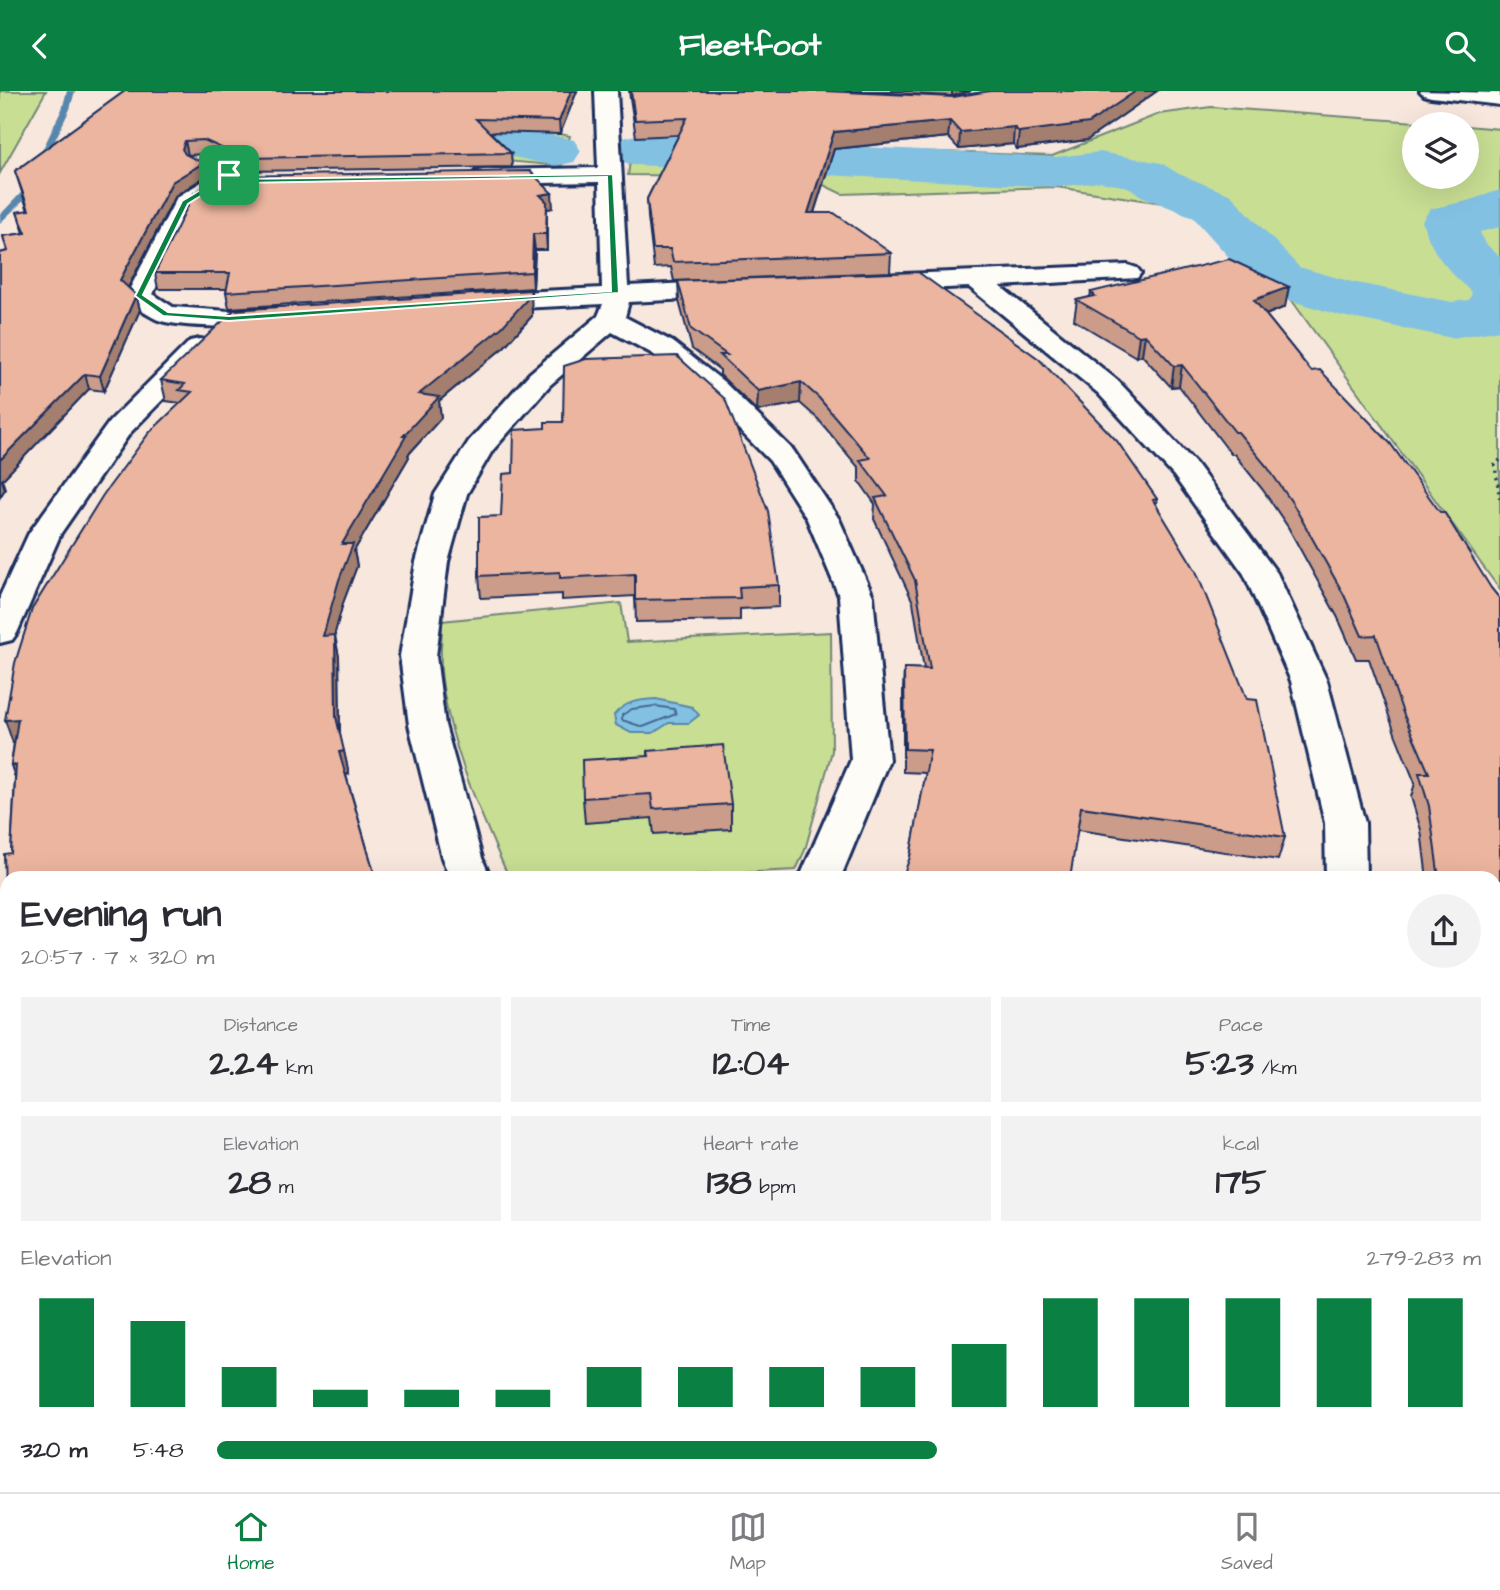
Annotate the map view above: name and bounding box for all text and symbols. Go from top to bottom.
text: Fleetfoot [679,23,821,68]
icon: back [21,27,59,65]
icon: search [1441,27,1479,65]
map controls [1402,112,1479,189]
button: layers [1402,112,1479,189]
pin [199,145,259,205]
icon: arrive [210,156,248,194]
text: Evening run [21,889,222,941]
button: share [1407,894,1481,968]
text: 20:57 · 7 × 320 m [21,941,214,973]
text: Distance [224,1012,298,1039]
text: Time [731,1012,771,1039]
text: Pace [1219,1012,1263,1039]
text: 2.24 [210,1039,278,1088]
text: 12:04 [713,1039,789,1088]
text: 5:23 [1185,1039,1254,1088]
text: km [278,1055,312,1082]
text: /km [1254,1055,1297,1082]
text: Elevation [224,1131,298,1158]
text: Heart rate [703,1131,799,1158]
text: kcal [1223,1131,1259,1158]
text: 28 [228,1158,271,1207]
text: 138 [707,1158,752,1207]
text: 175 [1216,1158,1266,1207]
text: m [271,1174,294,1201]
text: bpm [752,1174,795,1201]
text: Elevation [21,1242,112,1274]
text: 279–283 m [1367,1242,1481,1274]
text: 320 m [21,1434,87,1466]
text: 5:48 [133,1434,184,1466]
tab: Home [227,1508,274,1577]
tab: Map [729,1508,767,1577]
tab: Saved [1221,1508,1273,1577]

